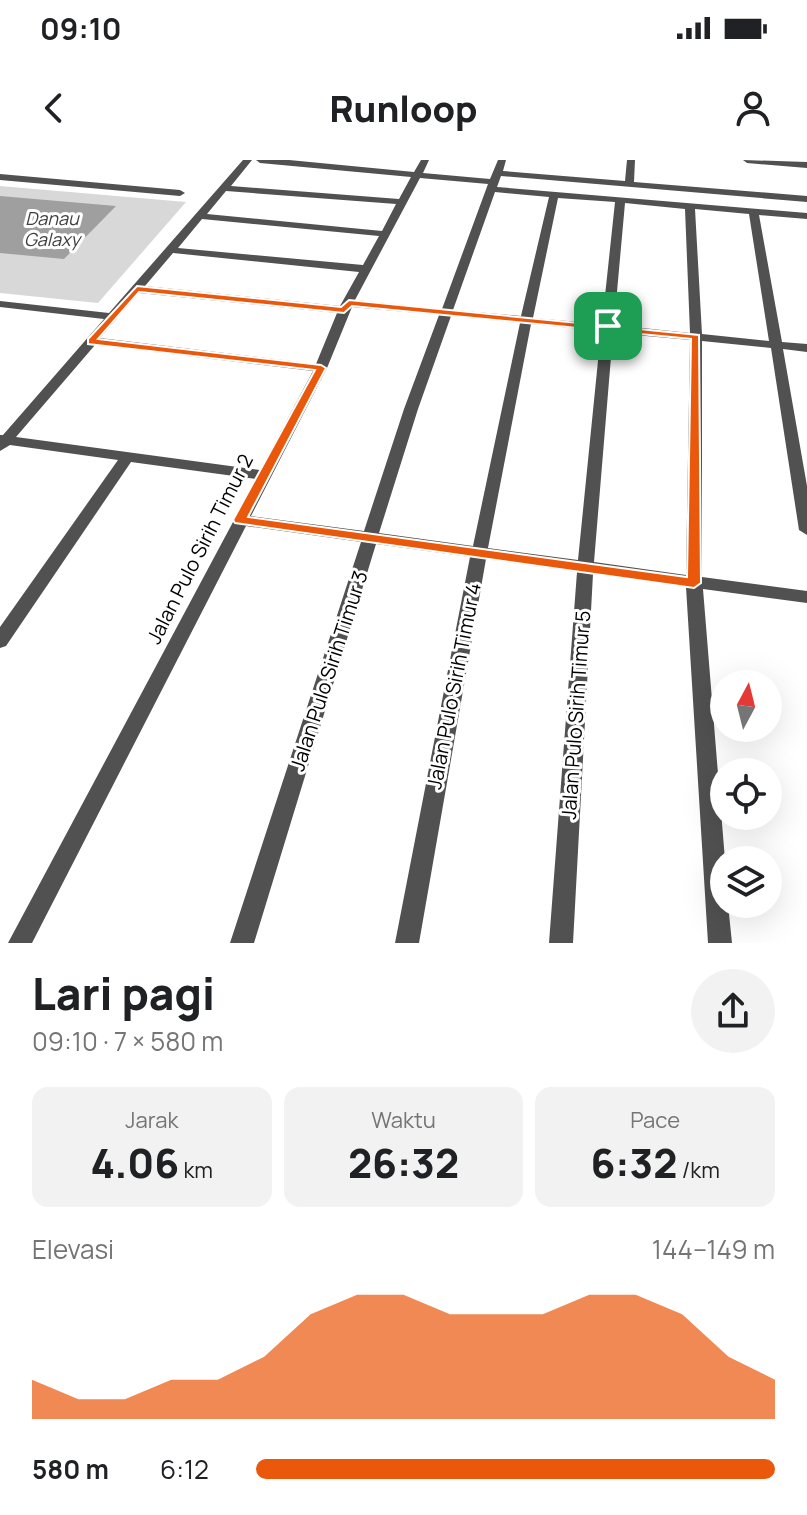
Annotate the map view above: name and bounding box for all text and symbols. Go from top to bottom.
text: 09:10 [40,8,122,49]
text: Runloop [329,84,478,133]
icon: back [32,86,76,130]
icon: person [731,86,775,130]
water label: Danau Galaxy [24,206,82,251]
pin [574,292,642,360]
icon: arrive [586,304,630,348]
street label: Jalan Pulo Sirih Timur 2 [140,449,259,648]
street label: Jalan Pulo Sirih Timur 3 [283,567,374,774]
street label: Jalan Pulo Sirih Timur 4 [420,580,487,791]
street label: Jalan Pulo Sirih Timur 5 [555,610,596,820]
north arrow [710,670,782,742]
map controls [710,670,782,918]
button: locate [710,758,782,830]
button: layers [710,846,782,918]
text: Lari pagi [32,963,215,1023]
button: share [691,969,775,1053]
text: 09:10 · 7 × 580 m [32,1023,223,1059]
text: Jarak [125,1105,178,1135]
text: Waktu [371,1105,436,1135]
text: Pace [630,1105,680,1135]
text: 4.06 [91,1135,179,1190]
text: 26:32 [348,1135,459,1190]
text: 6:32 [590,1135,677,1190]
text: km [179,1155,213,1185]
text: /km [677,1155,720,1185]
text: Elevasi [32,1231,114,1267]
text: 144–149 m [652,1231,775,1267]
text: 580 m [32,1451,109,1487]
text: 6:12 [160,1451,209,1487]

